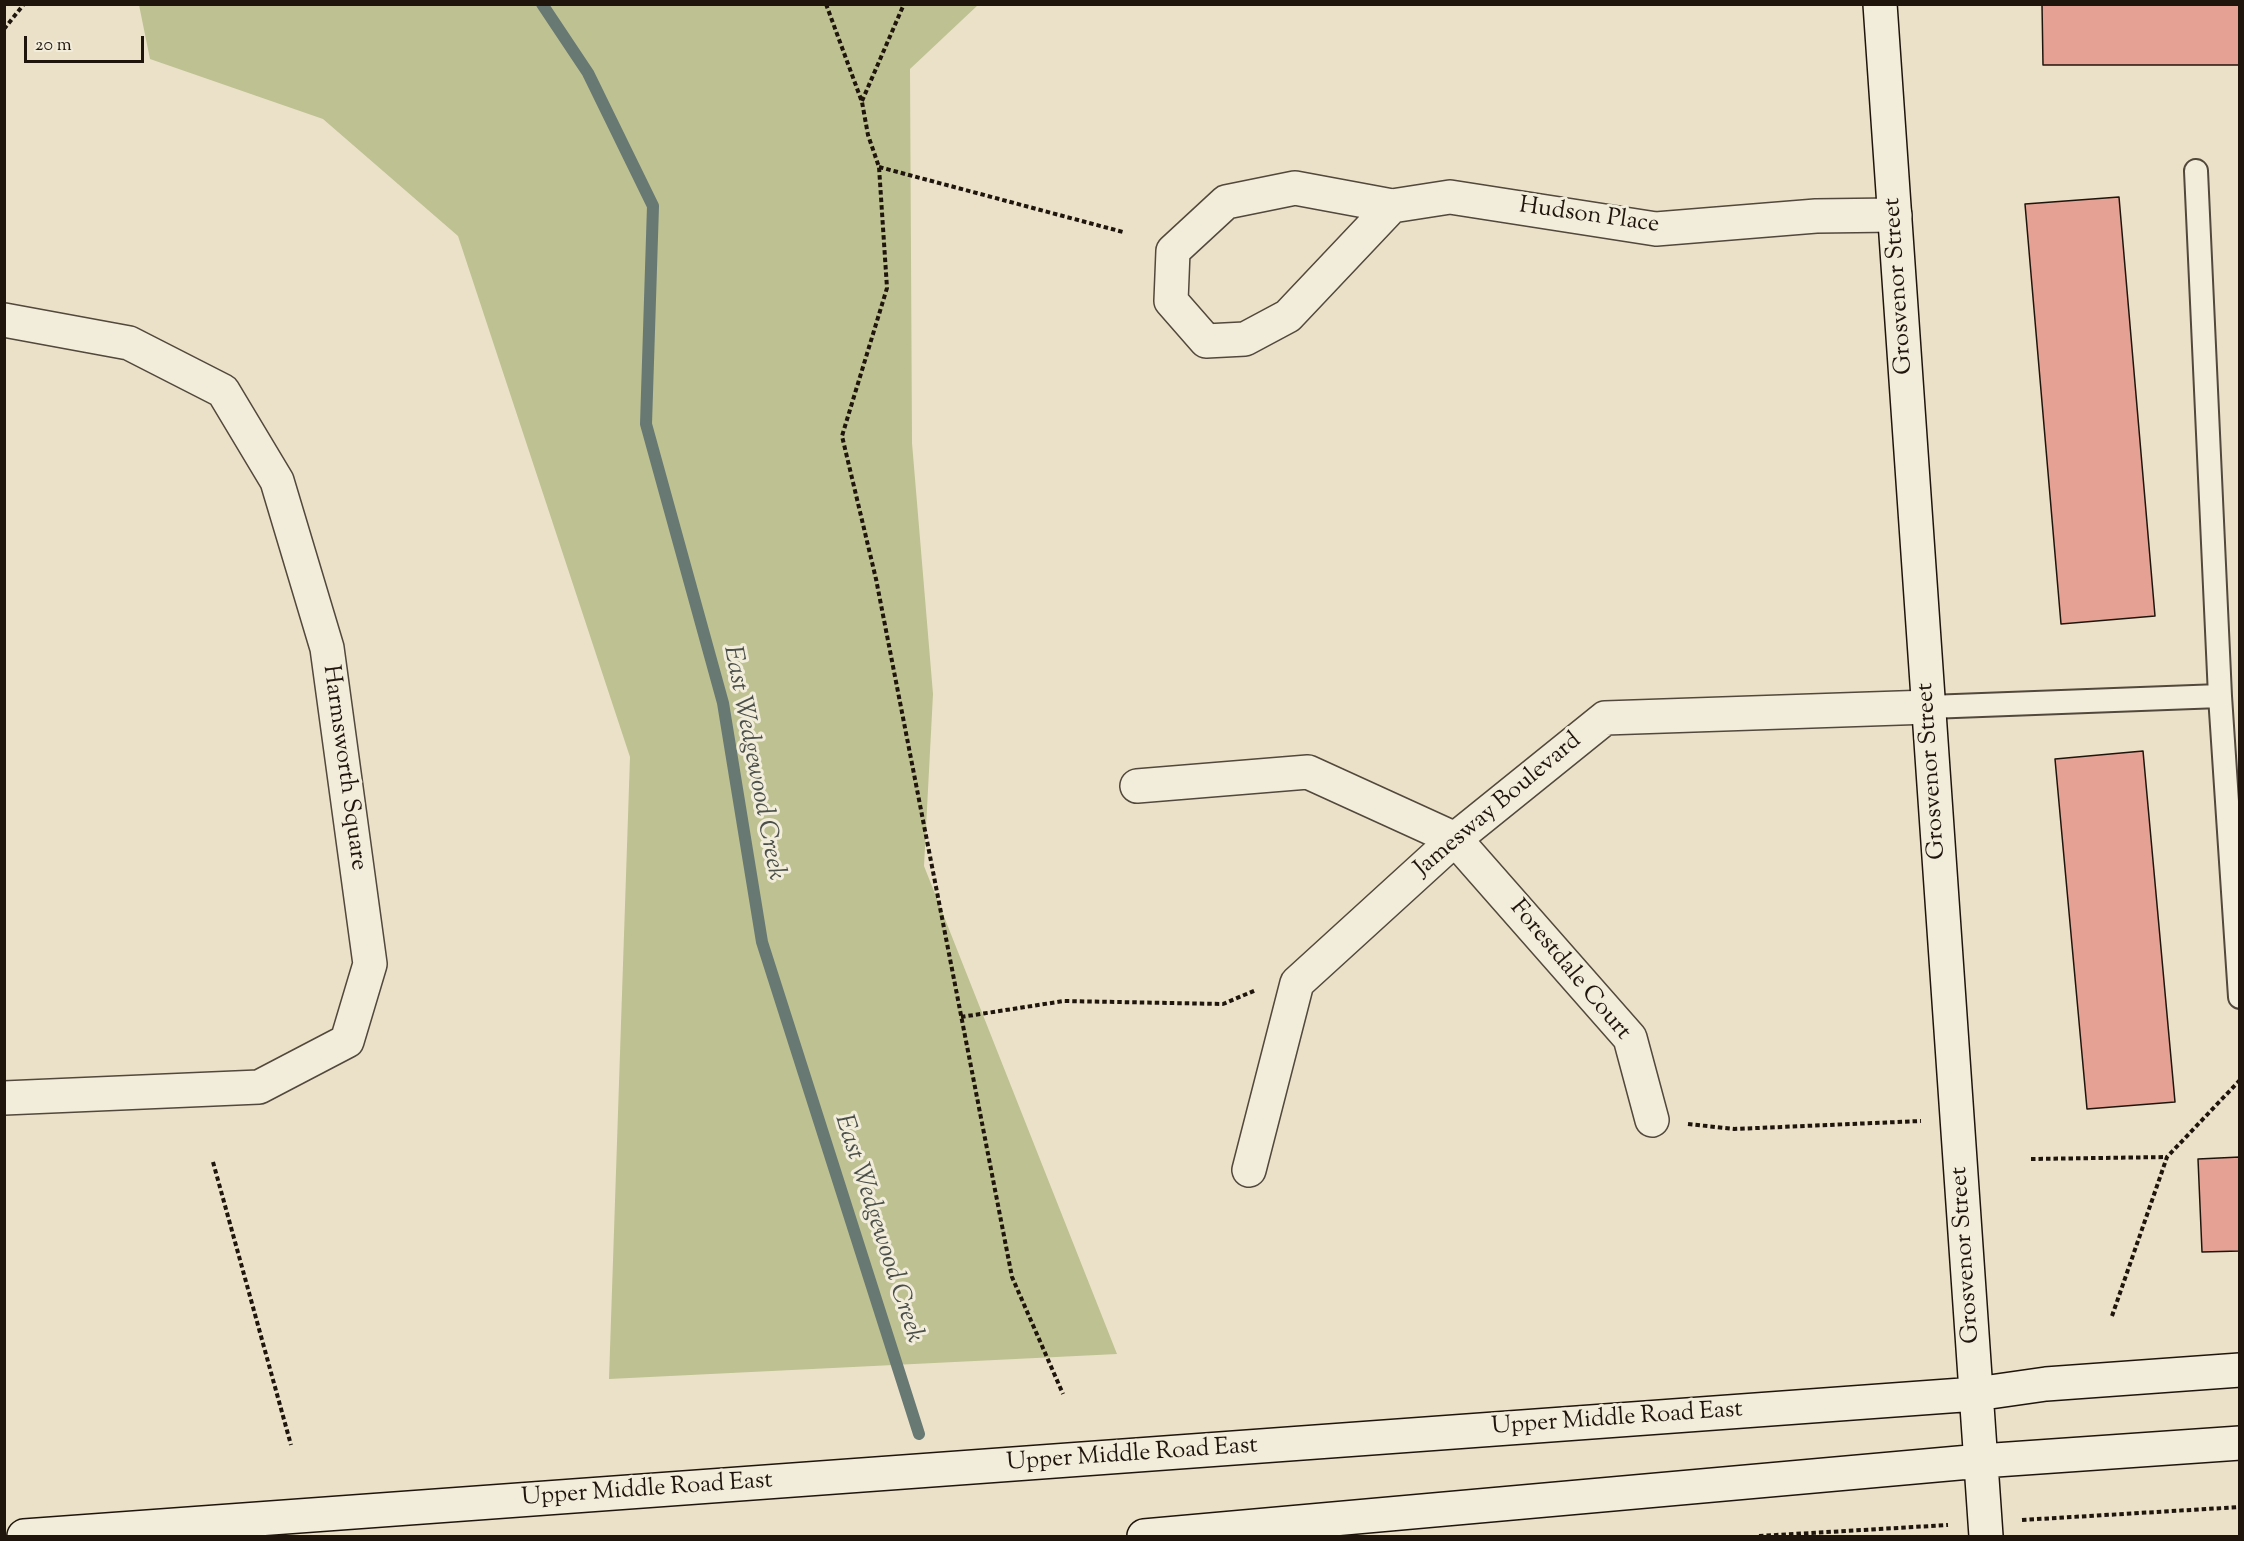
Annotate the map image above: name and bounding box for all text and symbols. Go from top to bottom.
scale bar [27,24,147,62]
text: 20 m [35,33,72,59]
street label: Hudson Place [1517,193,1661,241]
street label: Grosvenor Street [1879,197,1921,375]
water label: East Wedgewood Creek [714,643,790,883]
street label: Harmsworth Square [314,664,372,872]
street label: Grosvenor Street [1912,682,1954,860]
street label: Jamesway Boulevard [1410,728,1588,884]
street label: Forestdale Court [1502,895,1636,1047]
water label: East Wedgewood Creek [825,1111,929,1347]
street label: Grosvenor Street [1946,1166,1988,1344]
street label: Upper Middle Road East [1490,1397,1744,1443]
street label: Upper Middle Road East [1005,1433,1259,1479]
street label: Upper Middle Road East [520,1468,774,1514]

